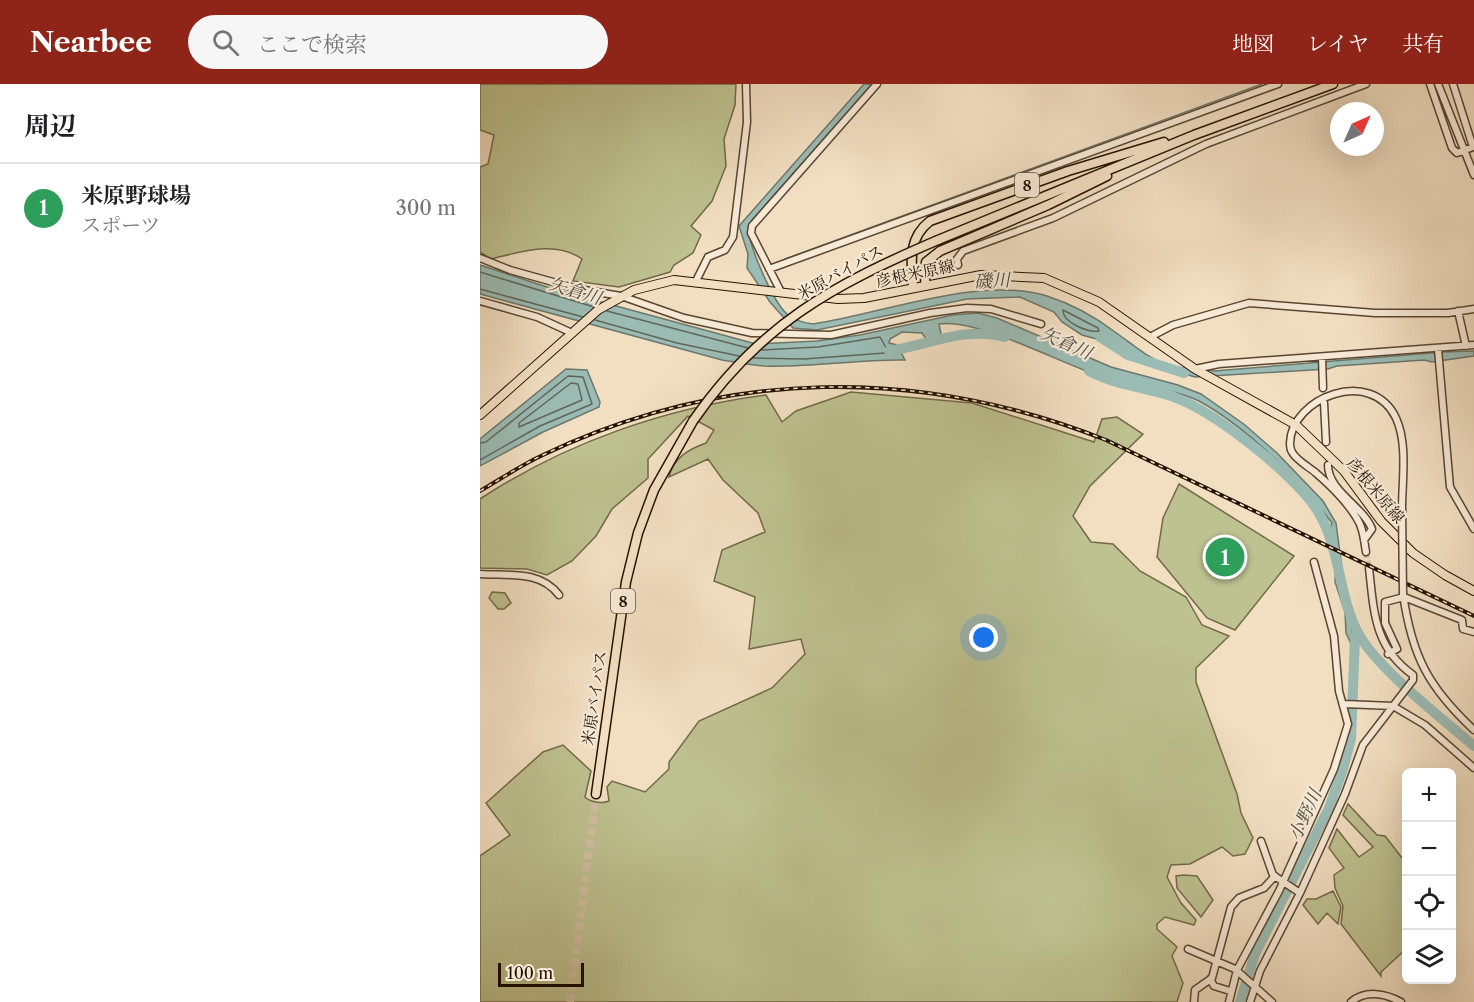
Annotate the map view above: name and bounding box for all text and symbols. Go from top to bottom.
search box [188,15,608,69]
text: Nearbee [30,25,152,59]
icon: search [209,26,242,59]
text: ここで検索 [257,31,367,58]
text: 地図 [1232,31,1274,56]
text: レイヤ [1307,31,1369,56]
text: 共有 [1402,31,1444,56]
north arrow [1330,102,1384,156]
text: 周辺 [24,110,76,142]
road number: 8 [1015,173,1039,197]
text: 米原野球場 [81,182,191,209]
text: 1 [39,196,48,220]
text: 300 m [396,196,456,220]
text: スポーツ [81,213,160,237]
street label: 米原バイパス [793,240,887,304]
street label: 彦根米原線 [874,255,956,291]
water label: 磯川 [973,269,1013,293]
water label: 矢倉川 [546,273,606,310]
water label: 矢倉川 [1037,322,1097,365]
street label: 彦根米原線 [1343,453,1409,527]
pin: 1 [1206,534,1244,580]
road number: 8 [611,589,635,613]
your location [969,623,998,652]
street label: 米原バイパス [577,649,611,747]
map controls [1402,768,1456,984]
button: + [1402,768,1456,822]
water label: 小野川 [1284,784,1327,844]
button: − [1402,822,1456,876]
button: locate [1402,876,1456,930]
button: layers [1402,930,1456,984]
scale bar [498,960,584,988]
text: 100 m [507,963,553,983]

